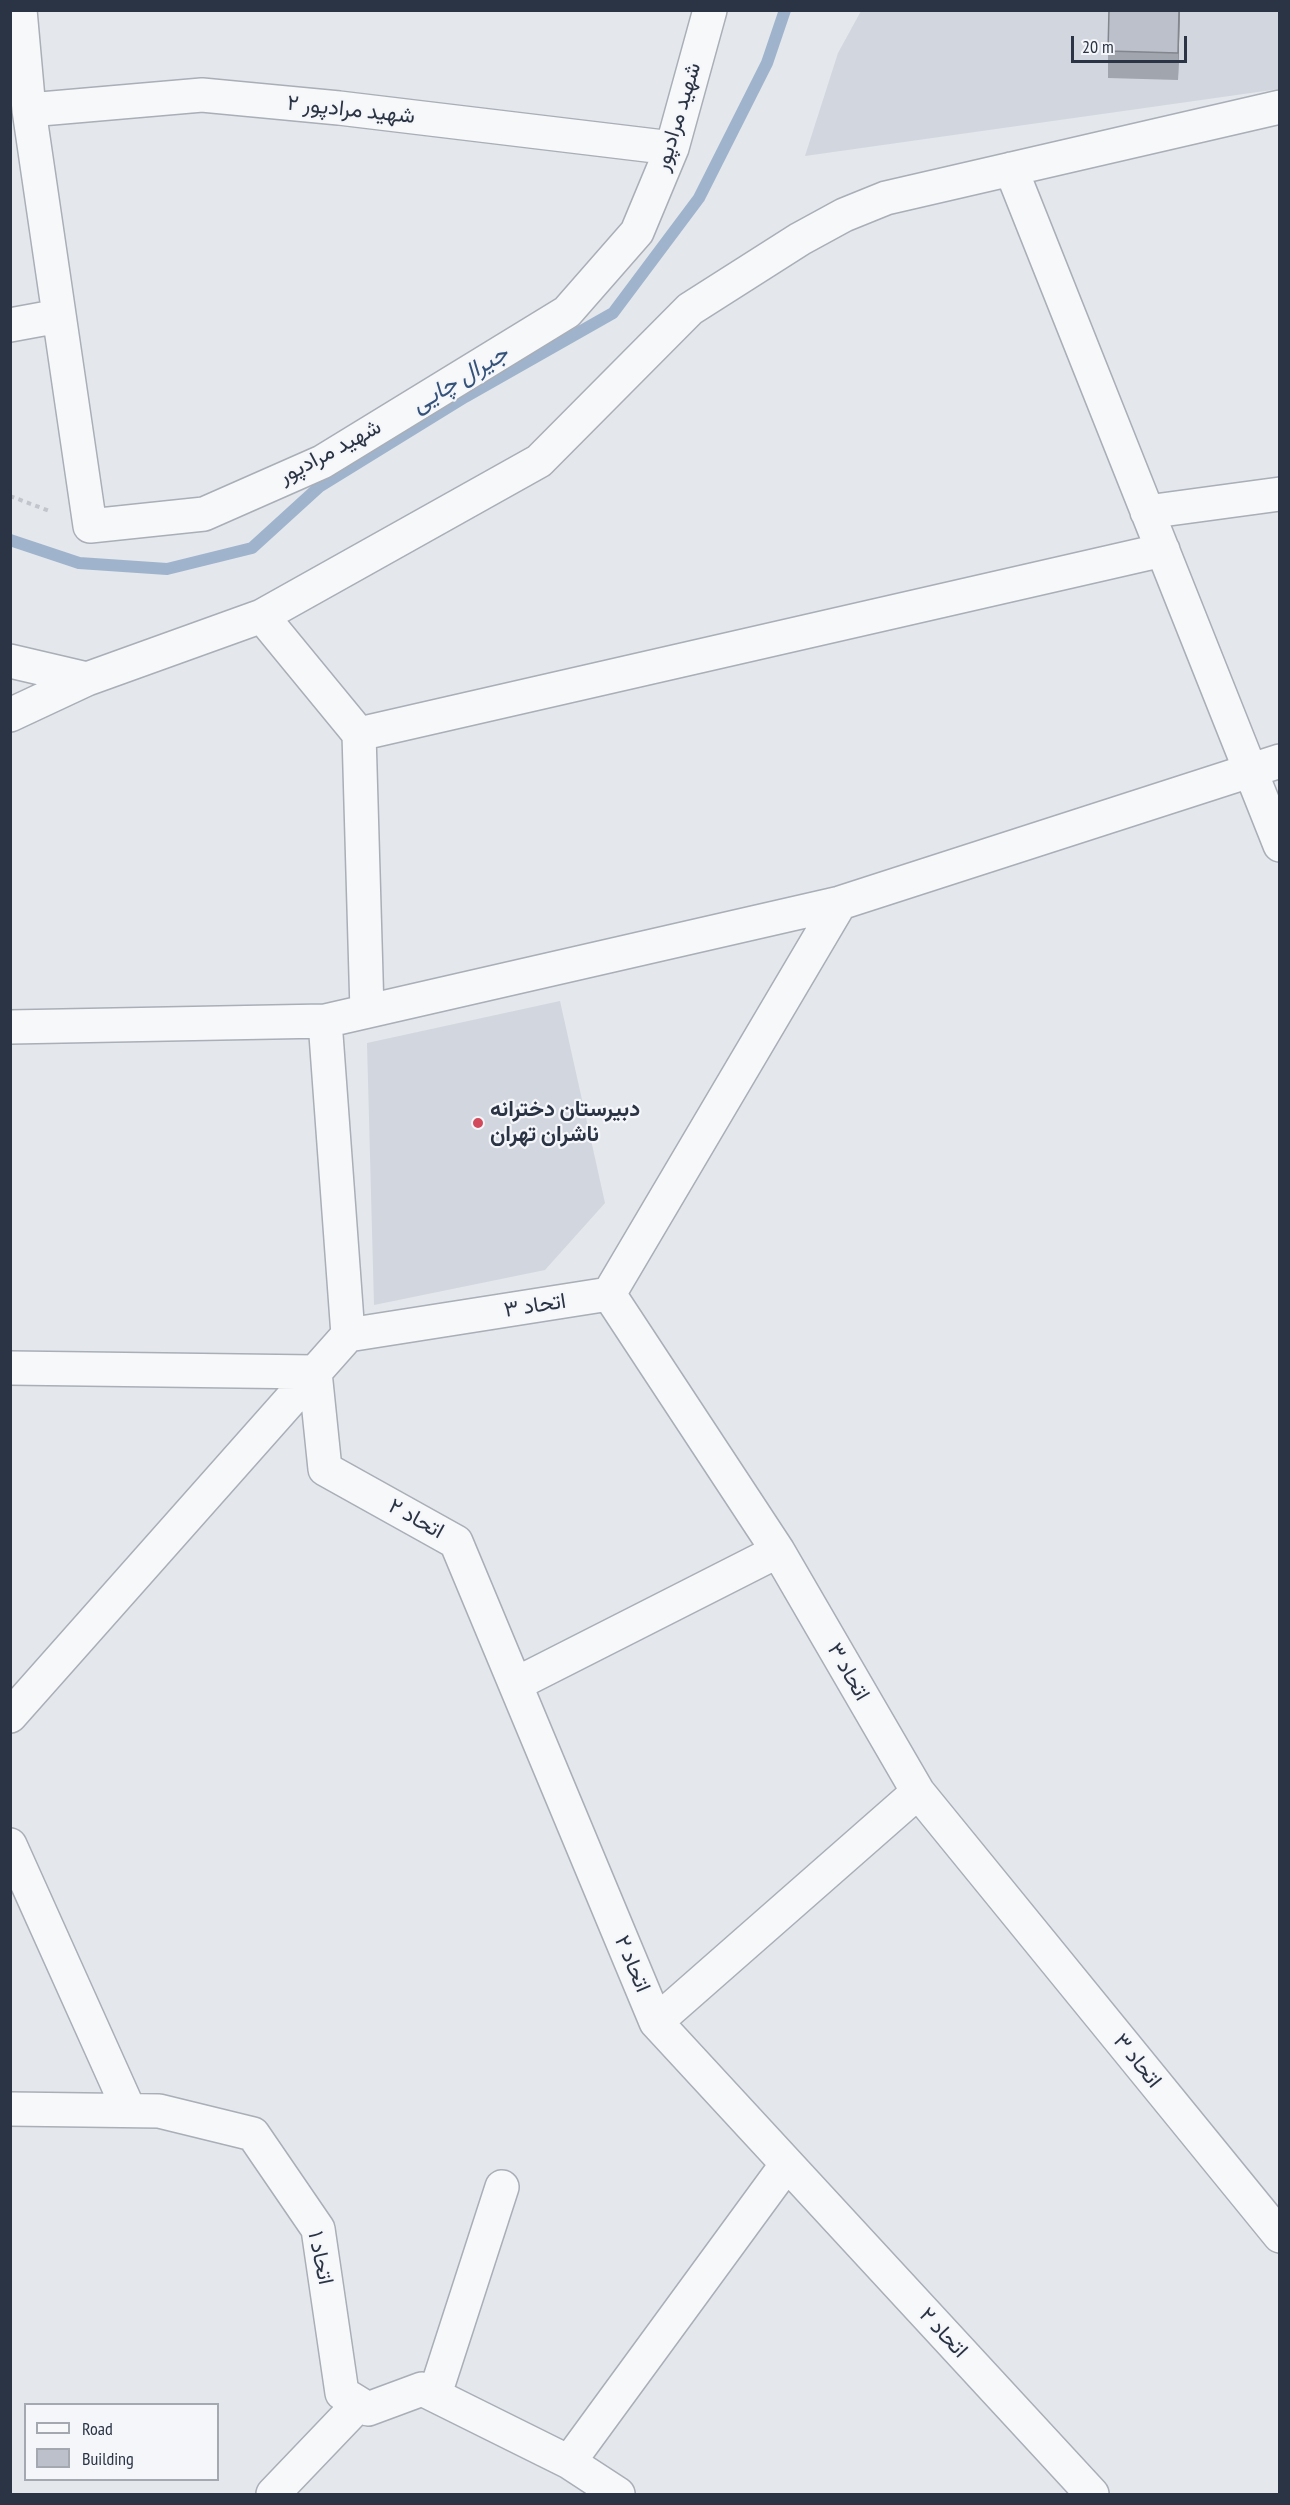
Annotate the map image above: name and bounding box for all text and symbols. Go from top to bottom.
scale bar [1074,24,1190,62]
text: 20 m [1082,35,1114,58]
street label: شهید مرادپور [649,59,707,175]
street label: شهید مرادپور ۲ [286,90,416,130]
water label: جیرال چایی [406,339,514,419]
street label: شهید مرادپور [274,414,386,490]
place label: دبیرستان دخترانه ناشران تهران [490,1097,640,1148]
marker: دبیرستان دخترانه ناشران تهران [471,1116,485,1130]
street label: اتحاد ۳ [502,1288,568,1324]
street label: اتحاد ۲ [384,1493,448,1545]
street label: اتحاد ۳ [821,1638,875,1706]
street label: اتحاد ۲ [608,1932,656,1996]
street label: اتحاد ۳ [1107,2028,1167,2094]
street label: اتحاد ۱ [301,2229,339,2287]
street label: اتحاد ۲ [913,2302,973,2364]
legend [24,2403,219,2481]
text: Road [82,2417,113,2440]
text: Building [82,2447,134,2470]

